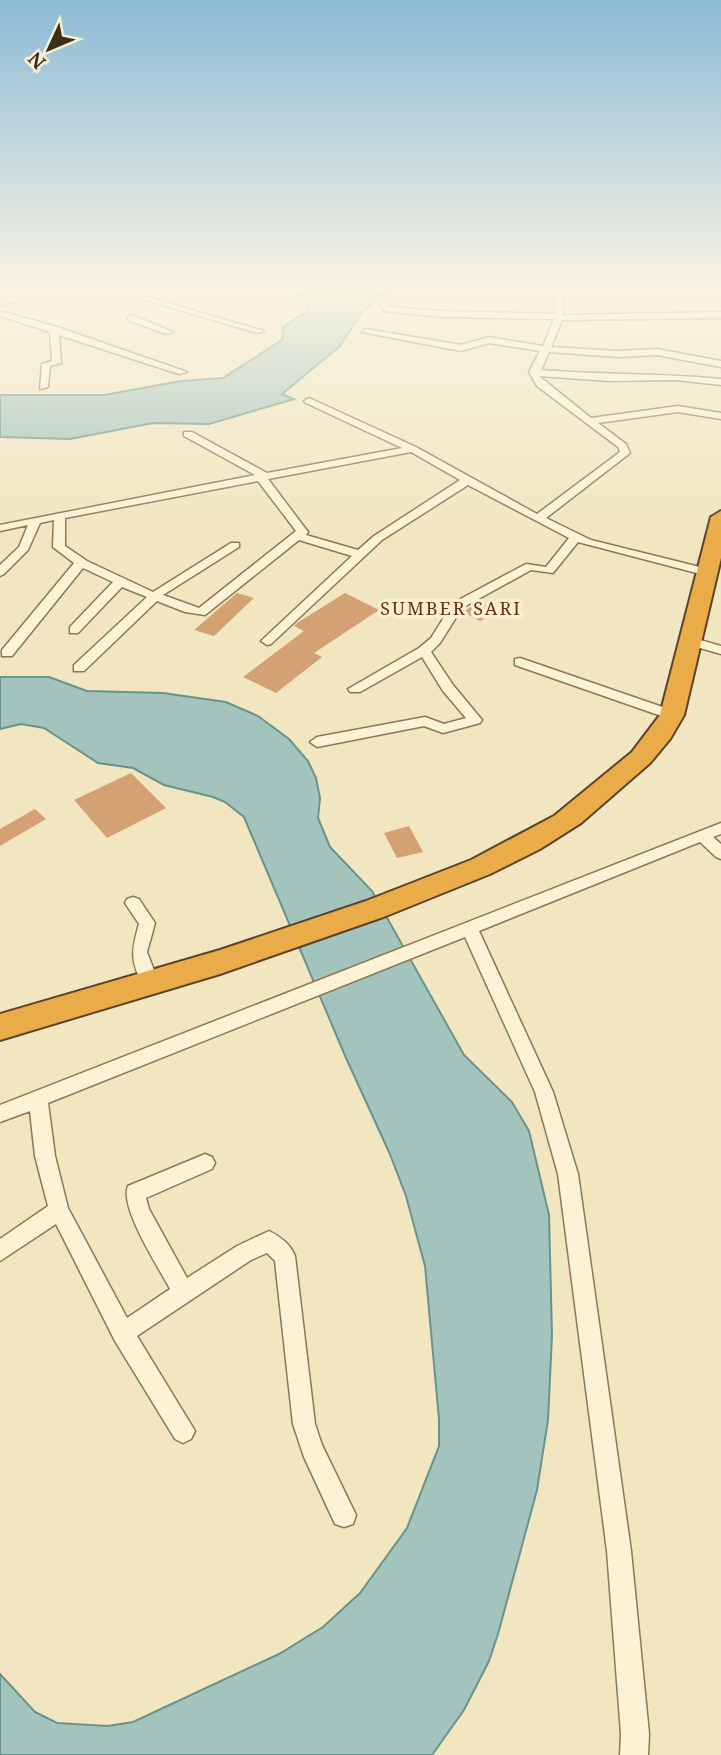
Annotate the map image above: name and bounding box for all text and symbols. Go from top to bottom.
north arrow [14,14,84,84]
text: N [22,46,51,75]
district label: SUMBER SARI [380,596,522,620]

